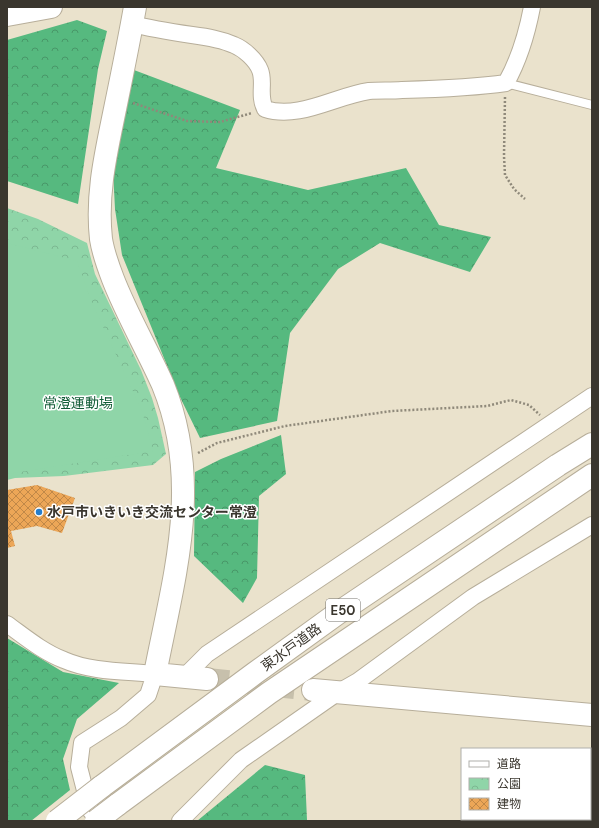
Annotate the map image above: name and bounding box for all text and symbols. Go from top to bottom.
park label: 常澄運動場 [43,394,113,412]
place label: 水戸市いきいき交流センター常澄 [47,503,257,521]
marker: 水戸市いきいき交流センター常澄 [34,507,44,517]
road number: E50 [326,599,360,621]
street label: 東水戸道路 [257,619,325,675]
legend [461,748,591,820]
text: 道路 [497,756,521,772]
text: 公園 [497,776,521,792]
text: 建物 [497,796,521,812]

